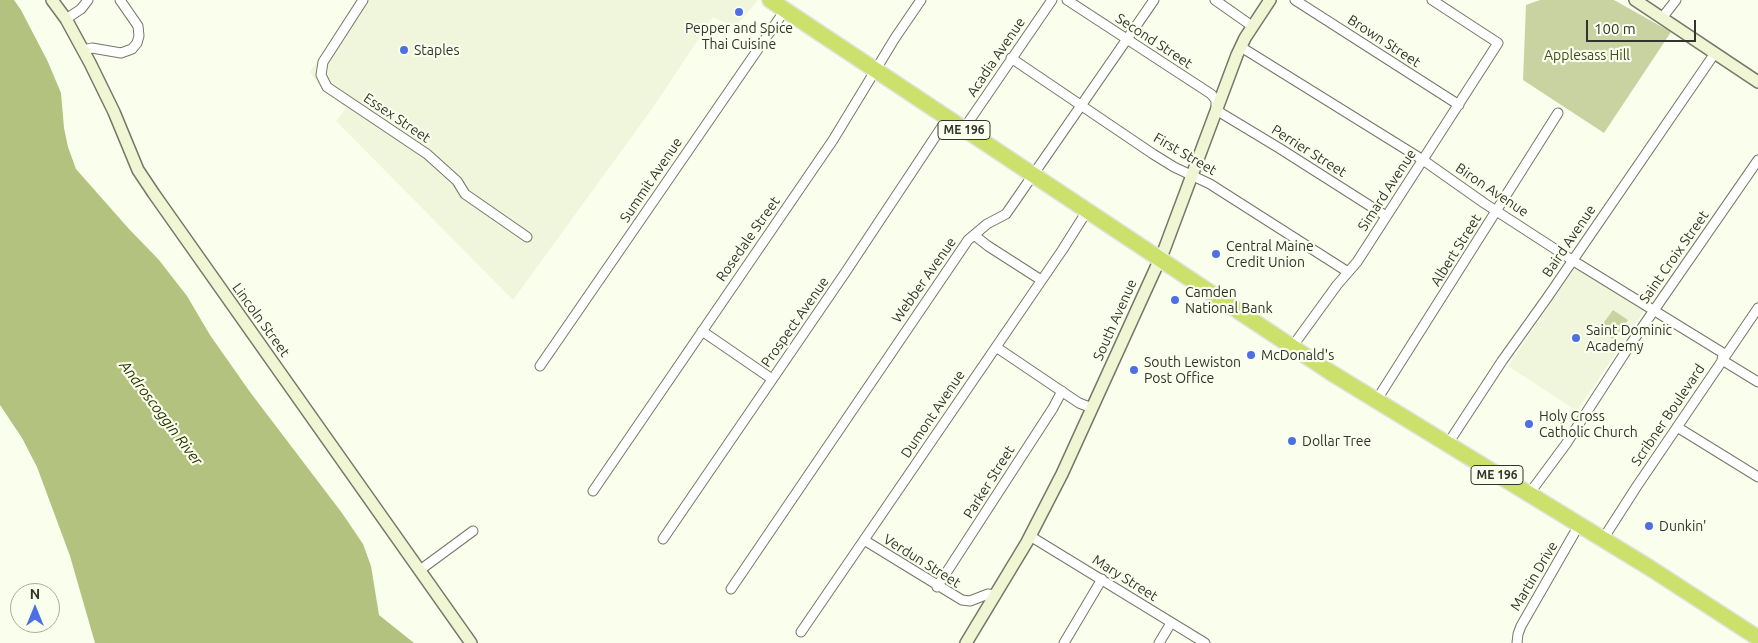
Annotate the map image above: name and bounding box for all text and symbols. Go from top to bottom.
marker: Pepper and Spice Thai Cuisine [733,6,745,18]
street label: Second Street [1112,10,1196,72]
scale bar [1588,10,1698,42]
street label: Brown Street [1344,11,1424,71]
street label: Acadia Avenue [963,14,1029,100]
place label: Pepper and Spice Thai Cuisine [685,20,793,52]
text: 100 m [1594,20,1636,37]
place label: Staples [414,42,460,58]
marker: Staples [398,44,410,56]
park label: Applesass Hill [1544,47,1630,63]
street label: Essex Street [360,89,434,147]
road number: ME 196 [938,120,990,140]
street label: Perrier Street [1268,121,1350,181]
street label: First Street [1151,129,1219,179]
street label: Summit Avenue [616,134,686,226]
street label: Simard Avenue [1354,146,1420,234]
street label: Biron Avenue [1452,160,1532,220]
street label: Rosedale Street [713,193,783,285]
street label: Baird Avenue [1539,202,1599,280]
street label: Saint Croix Street [1636,207,1712,307]
street label: Albert Street [1427,211,1485,289]
street label: Webber Avenue [888,234,960,326]
place label: Central Maine Credit Union [1226,238,1314,270]
marker: Central Maine Credit Union [1210,248,1222,260]
street label: Prospect Avenue [758,274,832,370]
street label: South Avenue [1090,277,1140,363]
street label: Lincoln Street [229,280,293,360]
place label: Camden National Bank [1185,284,1272,316]
marker: Camden National Bank [1169,294,1181,306]
place label: Saint Dominic Academy [1586,322,1672,354]
marker: Saint Dominic Academy [1570,332,1582,344]
place label: McDonald's [1261,347,1334,363]
marker: McDonald's [1245,349,1257,361]
place label: South Lewiston Post Office [1144,354,1241,387]
water label: Androscoggin River [116,357,206,469]
street label: Scribner Boulevard [1628,361,1708,469]
marker: South Lewiston Post Office [1128,364,1140,376]
street label: Dumont Avenue [898,367,968,461]
place label: Holy Cross Catholic Church [1539,408,1638,441]
marker: Holy Cross Catholic Church [1523,418,1535,430]
place label: Dollar Tree [1302,433,1371,449]
marker: Dollar Tree [1286,435,1298,447]
street label: Parker Street [960,442,1018,522]
road number: ME 196 [1471,466,1523,484]
place label: Dunkin' [1659,518,1706,534]
marker: Dunkin' [1643,520,1655,532]
street label: Verdun Street [880,531,964,591]
street label: Martin Drive [1507,538,1561,614]
street label: Mary Street [1089,551,1161,605]
north arrow [10,583,60,633]
text: N [30,586,40,602]

